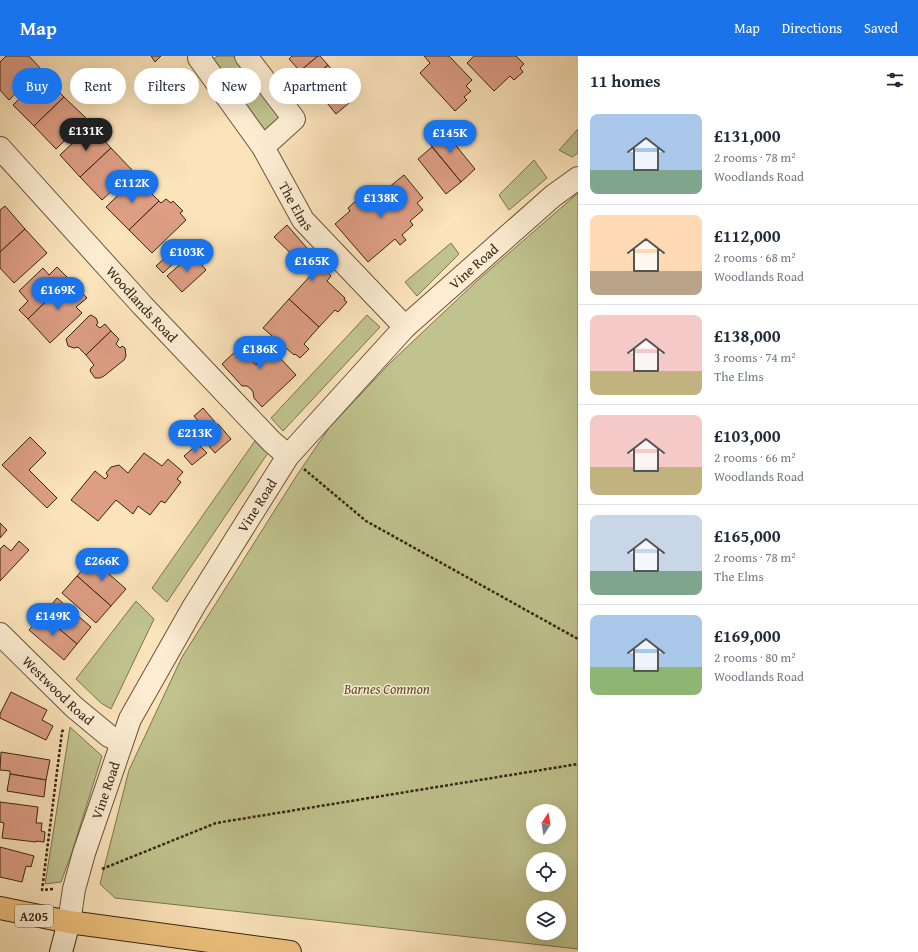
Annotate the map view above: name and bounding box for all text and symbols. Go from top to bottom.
text: Map [20,14,57,42]
text: Map [734,18,760,38]
text: Directions [782,18,842,38]
text: Saved [864,18,898,38]
chip: Buy [12,68,62,104]
chip: Rent [70,68,126,104]
chip: Filters [134,68,199,104]
chip: New [207,68,261,104]
chip: Apartment [269,68,361,104]
text: 11 homes [590,68,661,93]
icon: filters [884,69,906,91]
pin: £131K [58,118,114,152]
pin: £145K [422,120,478,154]
text: £131K [68,121,104,140]
text: £145K [432,123,468,142]
text: £131,000 [714,123,780,148]
icon: home [622,130,670,178]
text: 2 rooms · 78 m² [714,148,796,167]
text: Woodlands Road [714,167,804,186]
pin: £112K [104,170,160,204]
text: £112K [114,173,150,192]
street label: The Elms [274,178,318,235]
pin: £138K [353,185,409,219]
text: £138K [363,188,399,207]
text: £112,000 [714,223,780,248]
icon: home [622,231,670,279]
pin: £103K [159,239,215,273]
street label: Vine Road [444,239,503,294]
text: £103K [169,242,205,261]
pin: £165K [284,248,340,282]
text: 2 rooms · 68 m² [714,248,796,267]
text: £165K [294,251,330,270]
street label: Woodlands Road [102,262,183,347]
text: Woodlands Road [714,267,804,286]
pin: £169K [30,277,86,311]
text: £169K [40,280,76,299]
text: £138,000 [714,323,780,348]
icon: home [622,331,670,379]
pin: £186K [232,336,288,370]
text: £186K [242,339,278,358]
text: 3 rooms · 74 m² [714,348,796,367]
text: The Elms [714,367,764,386]
pin: £213K [167,420,223,454]
text: £213K [177,423,213,442]
text: £103,000 [714,423,780,448]
icon: home [622,431,670,479]
text: 2 rooms · 66 m² [714,448,796,467]
text: Woodlands Road [714,467,804,486]
street label: Vine Road [233,474,282,536]
text: £165,000 [714,523,780,548]
icon: home [622,531,670,579]
pin: £266K [74,548,130,582]
text: 2 rooms · 78 m² [714,548,796,567]
text: £266K [84,551,120,570]
text: The Elms [714,567,764,586]
pin: £149K [25,603,81,637]
text: £149K [35,606,71,625]
text: £169,000 [714,623,780,648]
icon: home [622,631,670,679]
text: 2 rooms · 80 m² [714,648,796,667]
street label: Westwood Road [18,651,99,730]
text: Woodlands Road [714,667,804,686]
park label: Barnes Common [343,679,430,699]
street label: Vine Road [86,758,125,822]
north arrow [526,804,566,844]
map controls [526,804,566,940]
button: locate [526,852,566,892]
button: layers [526,900,566,940]
road number: A205 [15,905,53,927]

